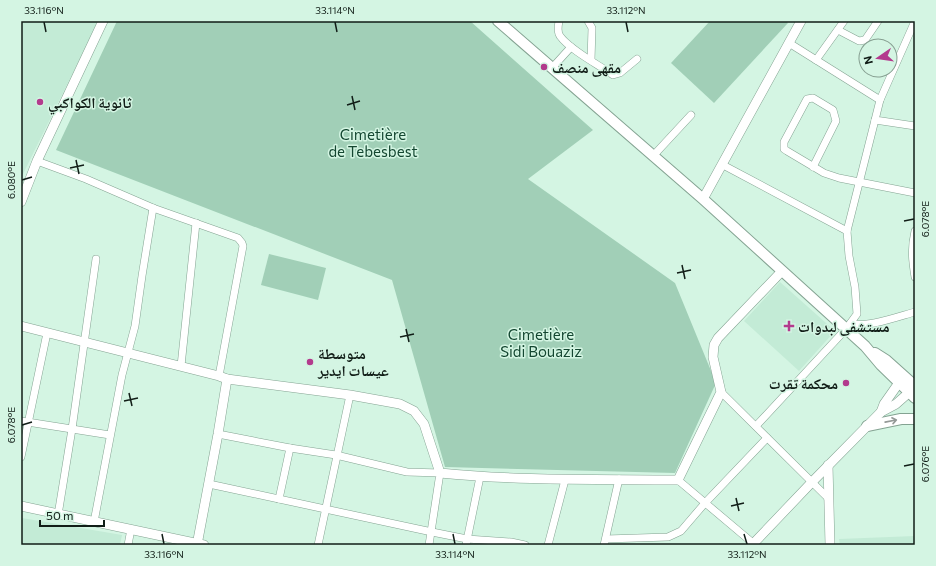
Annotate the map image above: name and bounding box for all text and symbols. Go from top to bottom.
text: 33.116°N [24,4,64,16]
text: 33.114°N [315,4,355,16]
text: 33.112°N [606,4,646,16]
north arrow [858,38,898,78]
text: N [861,55,875,66]
place label: مقهى منصف [552,58,621,77]
marker: مقهى منصف [539,62,549,72]
place label: ثانوية الكواكبي [48,93,132,115]
marker: ثانوية الكواكبي [35,97,45,107]
park label: Cimetière de Tebesbest [328,125,418,160]
text: 6.080°E [5,161,17,199]
text: 6.078°E [919,201,931,237]
place label: مستشفى لبدوات [798,317,890,336]
marker: مستشفى لبدوات [783,320,795,332]
park label: Cimetière Sidi Bouaziz [500,325,582,360]
place label: متوسطة عيسات ايدير [317,344,389,379]
marker: متوسطة عيسات ايدير [305,357,315,367]
place label: محكمة تقرت [769,374,838,392]
marker: محكمة تقرت [841,378,851,388]
text: 6.078°E [5,407,17,443]
one-way arrow [884,417,897,425]
text: 6.076°E [919,446,931,482]
scale bar [40,502,104,528]
text: 50 m [46,508,74,522]
text: 33.116°N [144,548,184,560]
text: 33.114°N [435,548,475,560]
text: 33.112°N [727,548,767,560]

